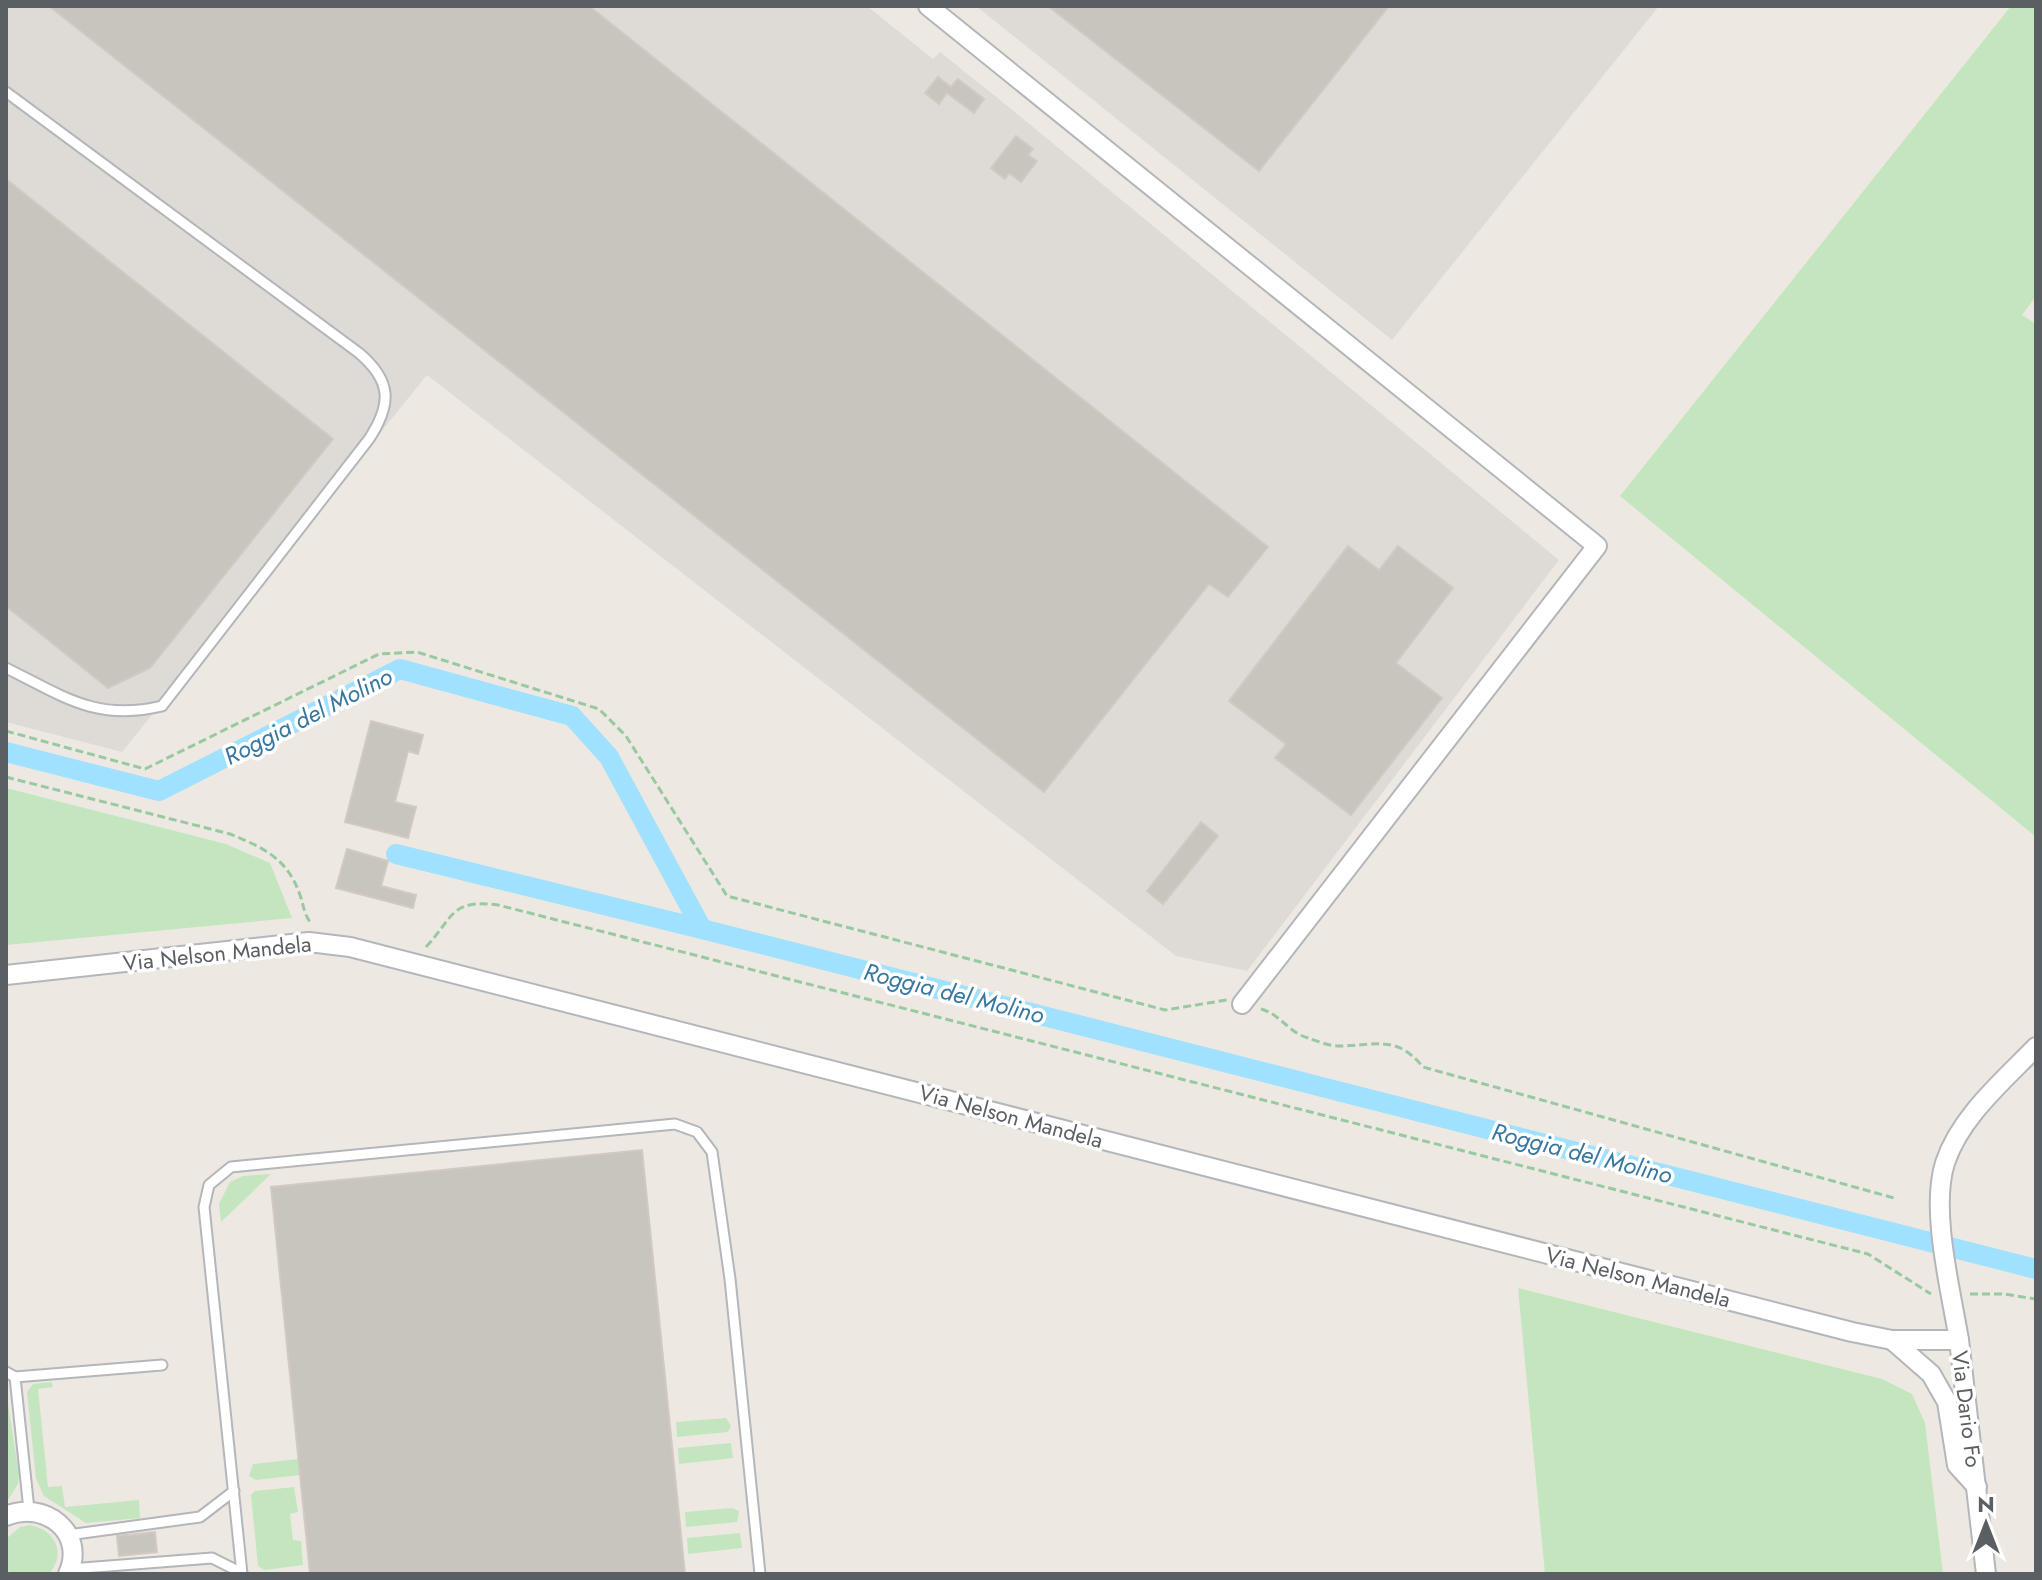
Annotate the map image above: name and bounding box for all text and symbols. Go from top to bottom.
water label: Roggia del Molino [218,658,398,773]
street label: Via Nelson Mandela [121,927,313,979]
water label: Roggia del Molino [860,954,1048,1032]
street label: Via Nelson Mandela [915,1076,1107,1156]
water label: Roggia del Molino [1488,1114,1676,1192]
street label: Via Nelson Mandela [1542,1239,1734,1315]
street label: Via Dario Fo [1944,1349,1990,1469]
north arrow [1946,1484,2026,1564]
text: N [1977,1488,1995,1520]

